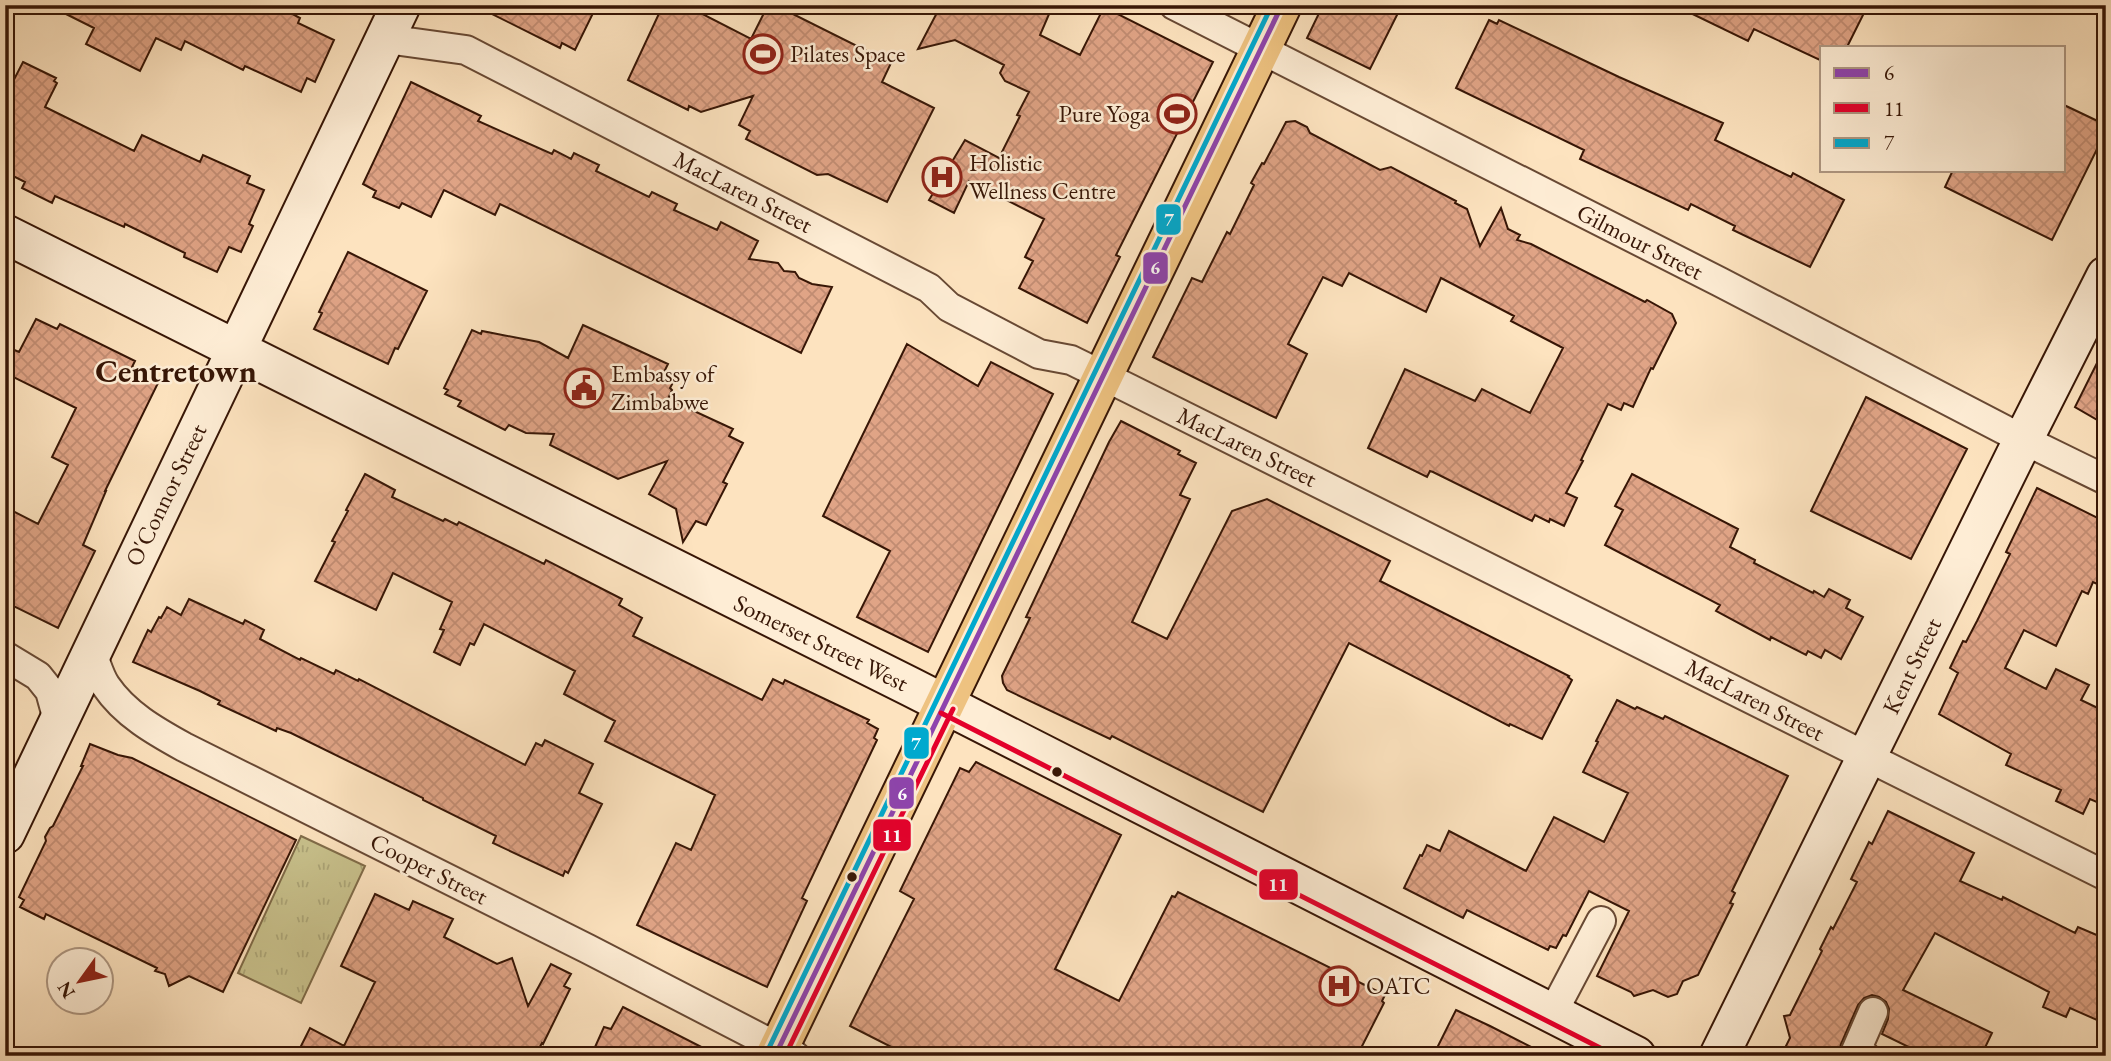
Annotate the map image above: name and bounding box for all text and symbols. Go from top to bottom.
sports icon: Pilates Space [742,33,784,75]
place label: Pilates Space [790,38,905,69]
legend [1820,46,2066,172]
text: 6 [1884,59,1894,86]
sports icon: Pure Yoga [1156,93,1198,135]
text: 11 [1884,95,1904,122]
place label: Pure Yoga [1059,98,1150,129]
text: 7 [1884,129,1895,156]
street label: MacLaren Street [669,143,818,240]
place label: Holistic Wellness Centre [969,147,1116,206]
hospital icon: Holistic Wellness Centre [921,156,963,198]
street label: Gilmour Street [1572,196,1709,287]
line badge: 7 [1155,203,1182,236]
text: 7 [1164,207,1175,232]
line badge: 6 [1142,251,1169,285]
text: 6 [1150,255,1160,280]
district label: Centretown [95,350,257,392]
place label: Embassy of Zimbabwe [611,358,718,417]
public building icon: Embassy of Zimbabwe [563,367,605,409]
street label: MacLaren Street [1172,399,1323,494]
street label: O'Connor Street [118,418,214,571]
street label: Somerset Street West [729,587,914,698]
street label: Kent Street [1875,612,1948,719]
street label: MacLaren Street [1681,651,1830,748]
line badge: 7 [903,726,930,760]
text: 7 [911,731,922,756]
unlabelled marker [1050,765,1064,779]
line badge: 6 [888,776,915,810]
text: 6 [897,781,907,806]
line badge: 11 [872,818,912,852]
text: 11 [882,823,902,848]
street label: Cooper Street [365,826,494,912]
line badge: 11 [1258,868,1299,901]
unlabelled marker [845,870,859,884]
text: 11 [1268,872,1288,897]
north arrow [46,946,116,1016]
hospital icon: OATC [1318,965,1360,1007]
place label: OATC [1366,970,1431,1001]
text: N [51,976,81,1003]

